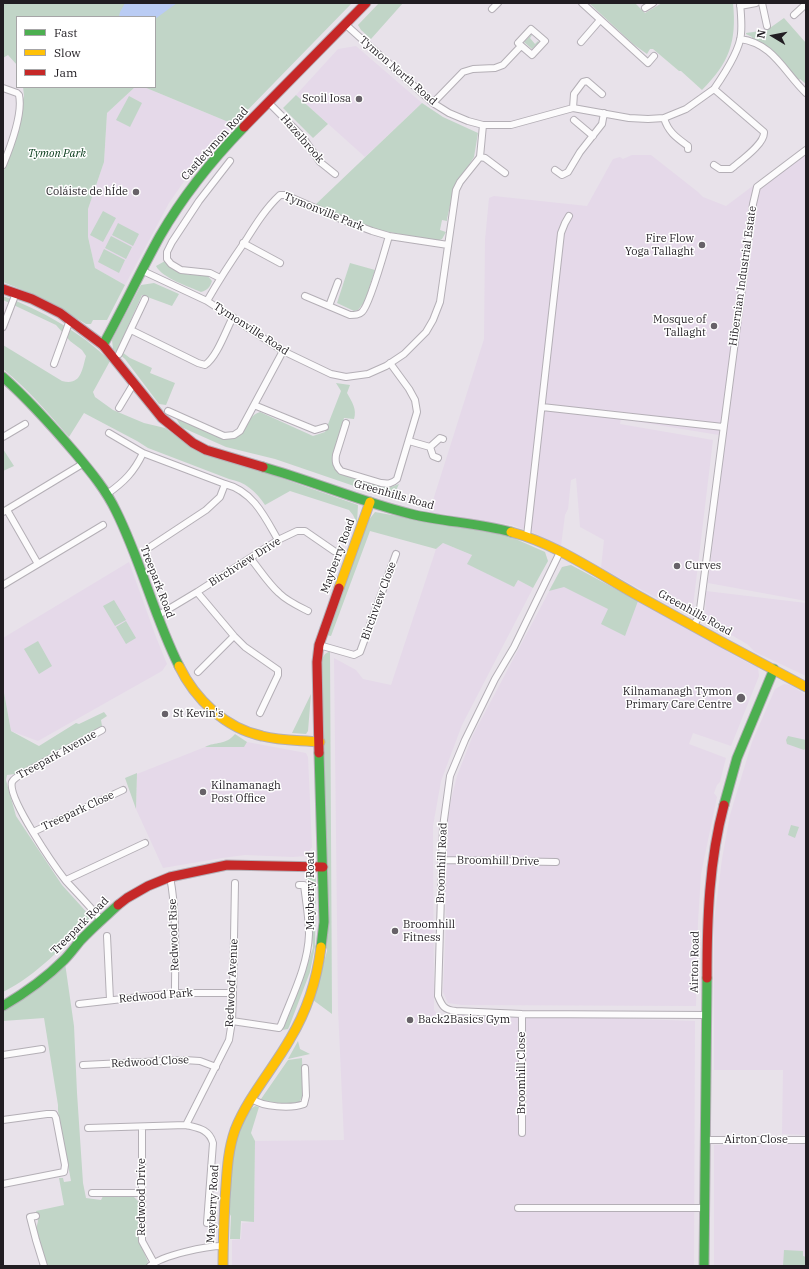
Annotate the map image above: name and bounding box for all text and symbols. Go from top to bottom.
legend [16,16,156,88]
north arrow [753,16,793,56]
text: Fast [54,25,78,40]
text: N [754,28,769,39]
street label: Tymon North Road [356,34,440,108]
text: Slow [54,45,81,60]
text: Jam [54,65,77,80]
place label: Scoil Iosa [302,92,351,106]
marker: Scoil Iosa [354,94,364,104]
street label: Castletymon Road [179,105,251,183]
street label: Hazelbrook [277,112,327,166]
park label: Tymon Park [28,147,86,161]
place label: Coláiste de hÍde [46,185,128,199]
marker: Coláiste de hÍde [131,187,141,197]
street label: Tymonville Park [282,190,366,234]
street label: Hibernian Industrial Estate [727,205,759,347]
place label: Fire Flow Yoga Tallaght [625,232,694,258]
marker: Fire Flow Yoga Tallaght [697,240,707,250]
street label: Tymonville Road [211,300,291,358]
place label: Mosque of Tallaght [653,313,706,339]
marker: Mosque of Tallaght [709,321,719,331]
street label: Greenhills Road [352,477,436,513]
street label: Mayberry Road [318,517,358,595]
street label: Birchview Drive [207,535,283,589]
street label: Treepark Road [137,544,177,620]
place label: Curves [685,559,721,573]
street label: Birchview Close [359,560,399,642]
marker: Curves [672,561,682,571]
street label: Greenhills Road [656,587,734,639]
place label: Kilnamanagh Tymon Primary Care Centre [623,685,732,711]
marker: Kilnamanagh Tymon Primary Care Centre [735,692,747,704]
place label: St Kevin's [173,707,223,721]
marker: St Kevin's [160,709,170,719]
street label: Treepark Avenue [15,728,99,782]
place label: Kilnamanagh Post Office [211,779,281,805]
marker: Kilnamanagh Post Office [198,787,208,797]
street label: Treepark Close [40,788,116,834]
street label: Broomhill Road [434,822,450,904]
street label: Mayberry Road [304,852,318,930]
street label: Broomhill Drive [457,854,539,868]
street label: Treepark Road [48,894,112,958]
street label: Redwood Rise [166,899,182,971]
place label: Broomhill Fitness [403,918,455,944]
marker: Broomhill Fitness [390,926,400,936]
street label: Airton Road [688,931,702,993]
street label: Redwood Avenue [223,938,241,1028]
street label: Redwood Park [118,986,194,1006]
place label: Back2Basics Gym [418,1013,510,1027]
marker: Back2Basics Gym [405,1015,415,1025]
street label: Broomhill Close [515,1032,529,1114]
street label: Redwood Close [111,1053,189,1071]
street label: Airton Close [724,1133,788,1147]
street label: Redwood Drive [135,1158,149,1236]
street label: Mayberry Road [204,1164,222,1244]

